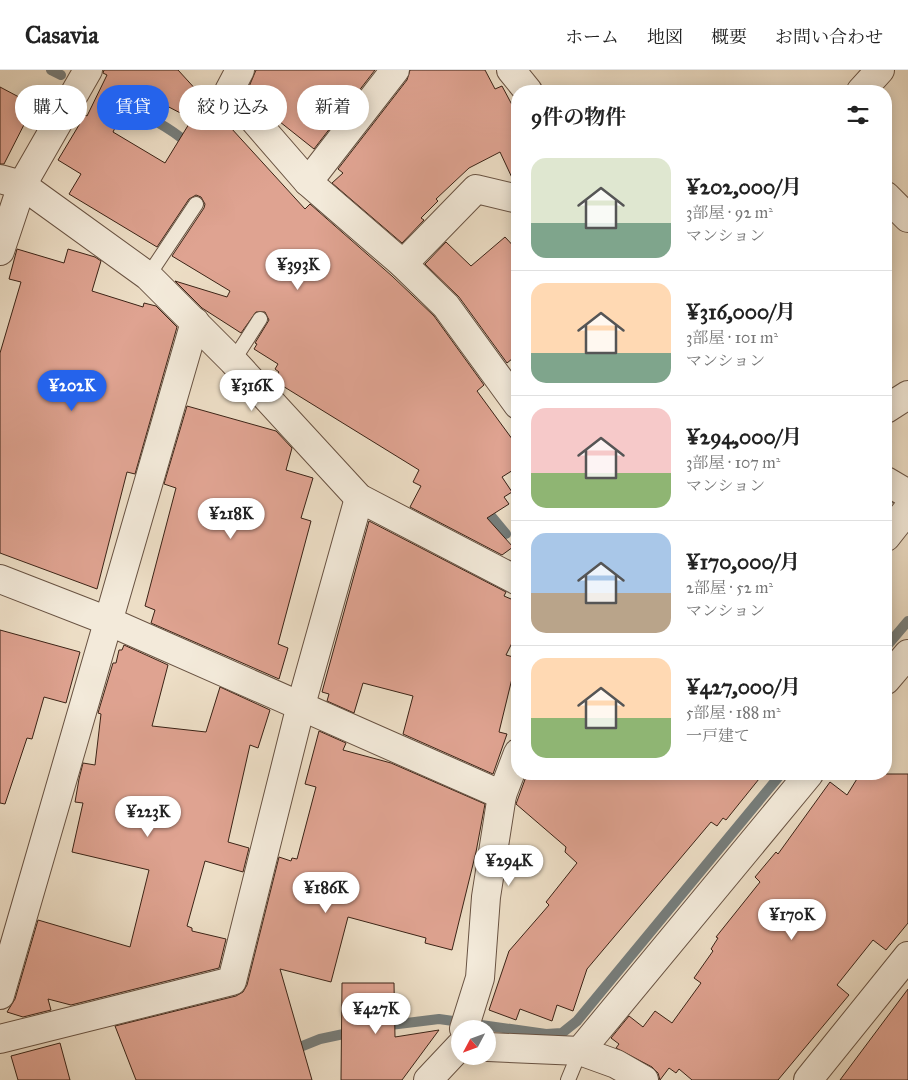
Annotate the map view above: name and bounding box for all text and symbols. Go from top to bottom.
text: Casavia [25,20,99,50]
text: ホーム [565,26,619,48]
text: 地図 [647,26,683,48]
text: 概要 [711,26,747,48]
text: お問い合わせ [775,26,883,48]
chip: 購入 [15,85,87,130]
chip: 賃貸 [97,85,169,130]
chip: 絞り込み [179,85,287,130]
chip: 新着 [297,85,369,130]
icon: filters [844,101,872,129]
text: 9件の物件 [531,104,626,130]
text: ¥202,000/月 [686,174,802,200]
icon: home [571,178,631,238]
text: 3部屋 · 92 m² [686,203,773,222]
text: マンション [686,226,765,245]
pin: ¥393K [263,248,333,291]
text: ¥393K [276,255,320,274]
text: ¥316,000/月 [686,299,796,325]
icon: home [571,303,631,363]
text: 3部屋 · 101 m² [686,328,778,347]
text: マンション [686,351,765,370]
pin: ¥202K [37,370,107,412]
pin: ¥316K [217,370,287,412]
text: ¥202K [49,376,95,395]
text: ¥316K [231,376,273,395]
text: ¥294,000/月 [686,424,802,450]
icon: home [571,428,631,488]
text: 3部屋 · 107 m² [686,453,780,472]
text: マンション [686,476,765,495]
pin: ¥218K [196,498,266,540]
text: ¥218K [209,504,253,523]
text: ¥170,000/月 [686,549,800,575]
icon: home [571,553,631,613]
text: 2部屋 · 52 m² [686,578,773,597]
text: マンション [686,601,765,620]
text: ¥427,000/月 [686,674,801,700]
icon: home [571,678,631,738]
text: 5部屋 · 188 m² [686,703,781,722]
text: 一戸建て [686,726,750,745]
pin: ¥223K [113,796,183,838]
text: ¥223K [126,802,170,821]
pin: ¥294K [474,844,544,887]
text: ¥294K [485,851,533,870]
pin: ¥186K [291,872,361,914]
text: ¥186K [304,878,348,897]
pin: ¥170K [757,898,827,941]
text: ¥170K [769,905,815,924]
pin: ¥427K [341,992,411,1035]
text: ¥427K [353,999,399,1018]
north arrow [451,1020,496,1065]
map controls [451,1020,496,1065]

